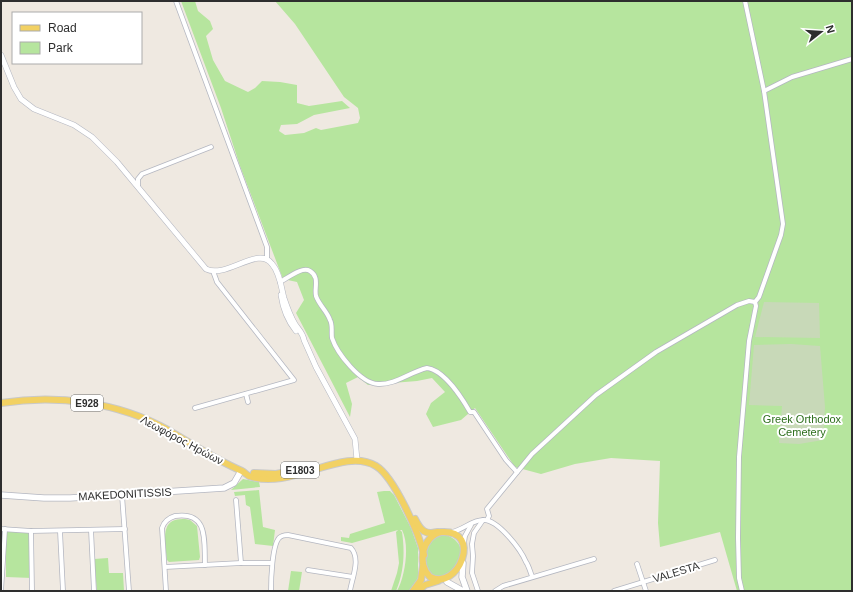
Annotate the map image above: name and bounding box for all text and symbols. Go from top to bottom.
legend [12,12,142,64]
north arrow [801,12,841,52]
text: Road [48,21,77,35]
text: N [824,24,837,35]
text: Park [48,41,74,55]
road number: E928 [71,395,103,411]
street label: Λεωφόρος Ηρώων [139,413,226,467]
park label: Greek Orthodox Cemetery [763,413,842,438]
road number: E1803 [281,462,319,478]
street label: MAKEDONITISSIS [78,486,172,502]
street label: VALESTA [651,559,701,585]

